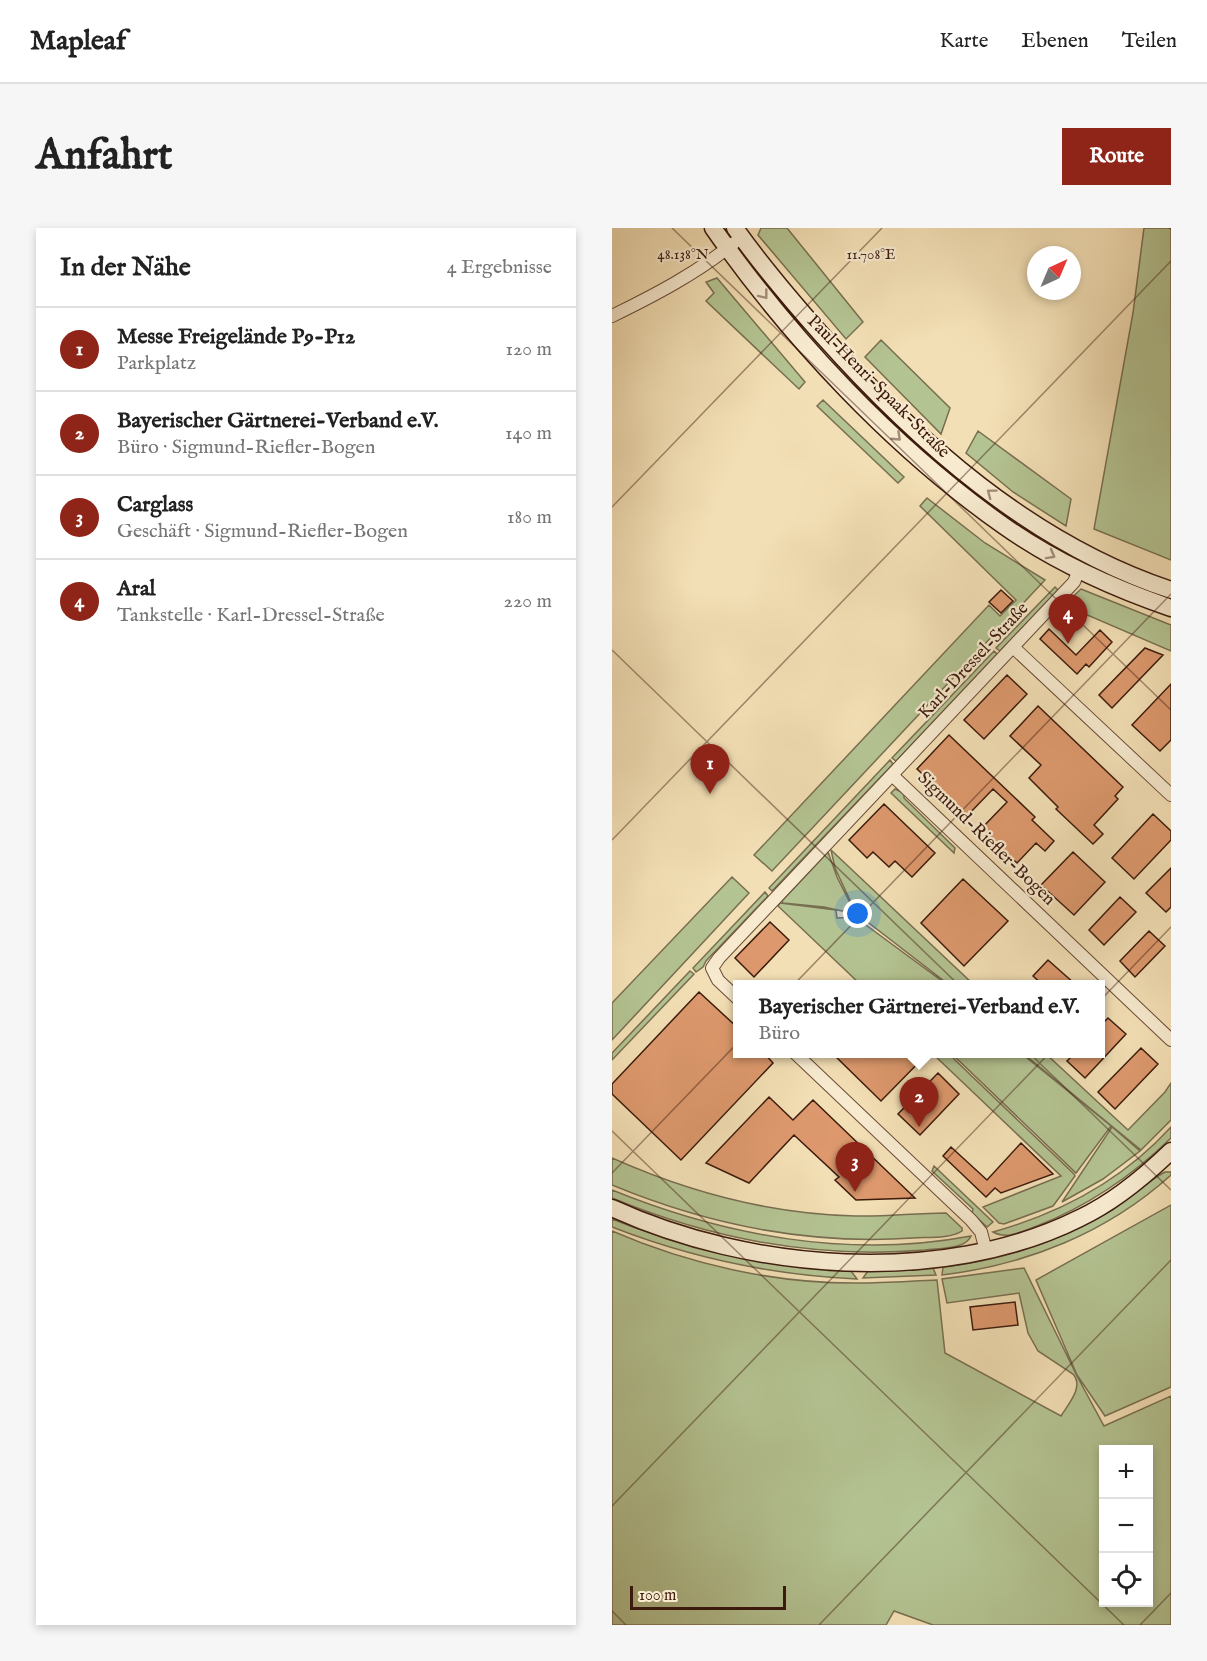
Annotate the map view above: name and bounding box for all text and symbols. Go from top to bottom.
text: Mapleaf [30,24,126,59]
text: Karte [940,28,988,55]
text: Ebenen [1021,28,1089,55]
text: Teilen [1122,28,1177,55]
button: Route [1062,128,1171,185]
text: Anfahrt [36,130,172,183]
text: 48.138°N [657,245,709,264]
text: 11.708°E [846,245,896,264]
north arrow [1027,246,1081,300]
text: In der Nähe [60,251,191,284]
text: 4 Ergebnisse [447,255,552,280]
one-way arrow [756,288,767,299]
street label: Paul-Henri-Spaak-Straße [801,310,955,464]
text: Messe Freigelände P9-P12 [117,323,355,351]
text: 1 [76,337,83,362]
text: 120 m [506,337,552,362]
text: Parkplatz [117,351,196,376]
text: Bayerischer Gärtnerei-Verband e.V. [117,407,439,435]
text: 2 [75,421,84,446]
text: 140 m [505,421,552,446]
one-way arrow [890,430,900,441]
text: Büro · Sigmund-Riefler-Bogen [117,435,375,460]
one-way arrow [987,489,998,500]
text: Carglass [117,491,193,519]
text: 3 [76,505,83,530]
text: 180 m [507,505,552,530]
text: Geschäft · Sigmund-Riefler-Bogen [117,519,408,544]
one-way arrow [1045,548,1055,559]
text: Aral [117,575,155,603]
text: 4 [75,589,84,614]
text: 220 m [504,589,552,614]
pin: 4 [1048,594,1088,644]
street label: Karl-Dressel-Straße [914,598,1034,724]
text: Tankstelle · Karl-Dressel-Straße [117,603,385,628]
pin: 1 [690,744,730,794]
street label: Sigmund-Riefler-Bogen [912,767,1060,911]
your location [843,899,872,928]
popup [733,980,1105,1058]
text: Bayerischer Gärtnerei-Verband e.V. [758,993,1080,1021]
text: Büro [758,1021,800,1046]
pin: 2 [900,1078,938,1127]
pin: 3 [836,1142,874,1192]
map controls [1099,1445,1153,1607]
button: + [1099,1445,1153,1499]
button: − [1099,1499,1153,1553]
button: locate [1099,1553,1153,1607]
scale bar [630,1583,786,1610]
text: 100 m [639,1586,676,1606]

